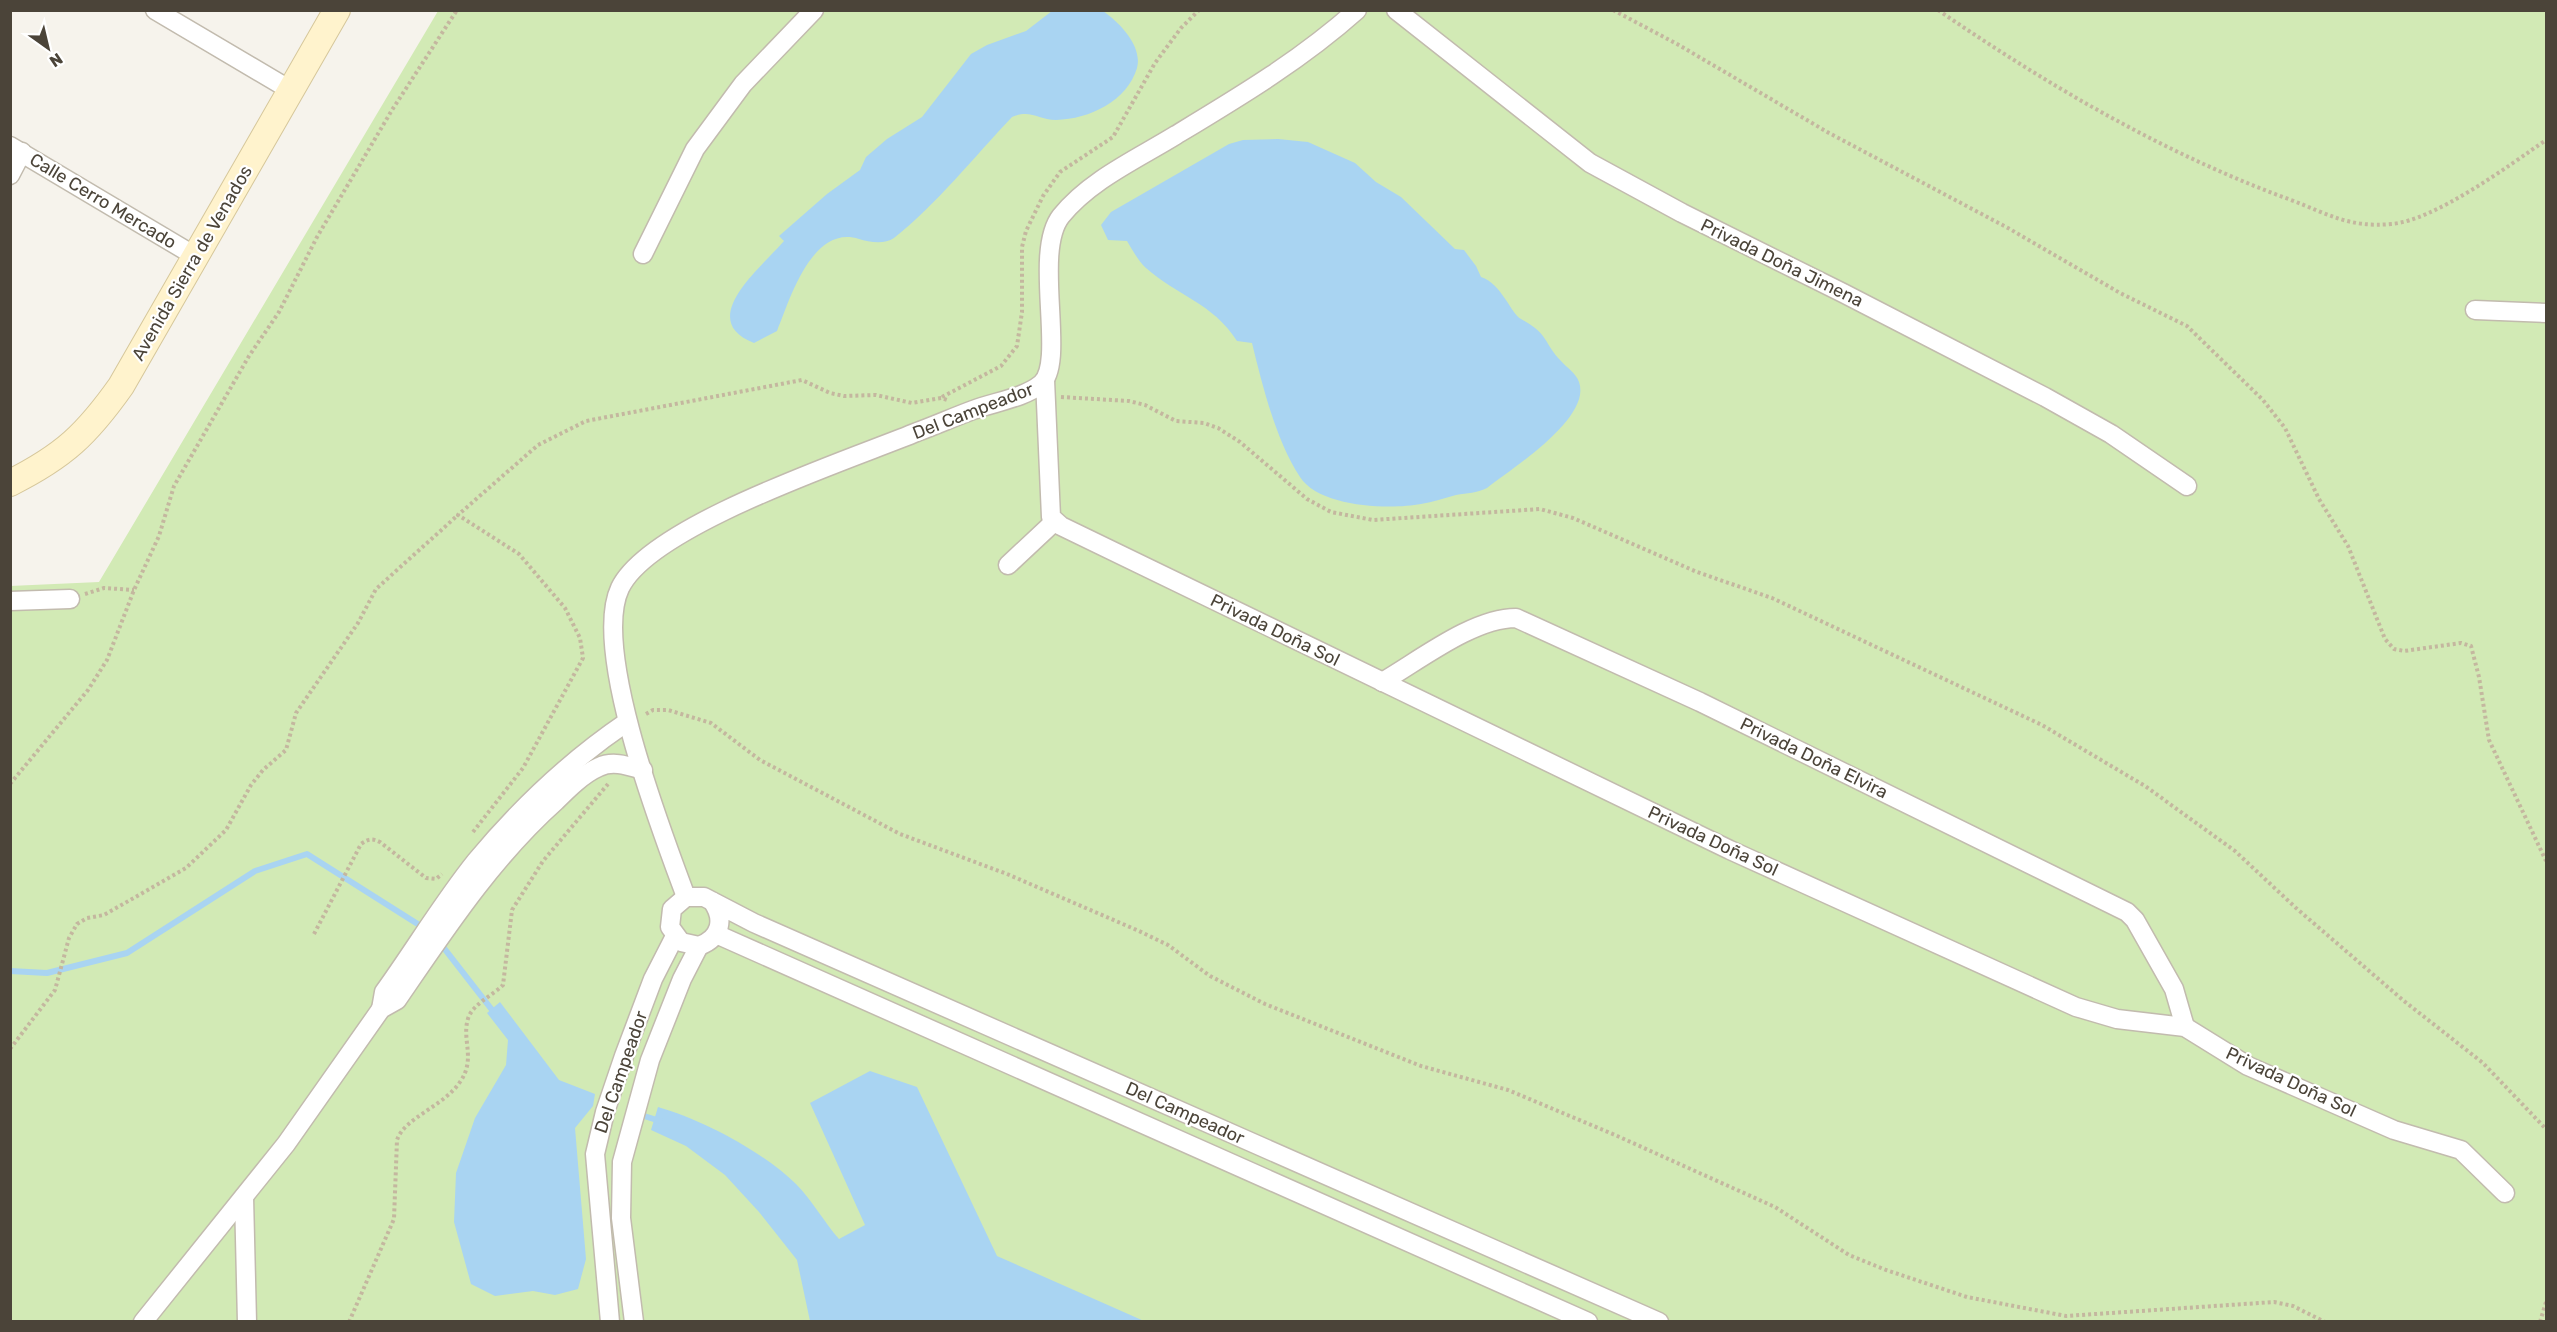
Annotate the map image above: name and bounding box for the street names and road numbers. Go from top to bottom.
street label: Calle Cerro Mercado [26,148,180,254]
street label: Avenida Sierra de Venados [127,161,257,365]
street label: Privada Doña Jimena [1697,214,1867,312]
street label: Del Campeador [909,378,1037,444]
street label: Privada Doña Sol [1207,589,1343,671]
street label: Privada Doña Elvira [1737,713,1891,803]
street label: Privada Doña Sol [1644,801,1782,881]
street label: Del Campeador [590,1008,652,1136]
street label: Privada Doña Sol [2222,1042,2360,1122]
street label: Del Campeador [1122,1077,1248,1149]

